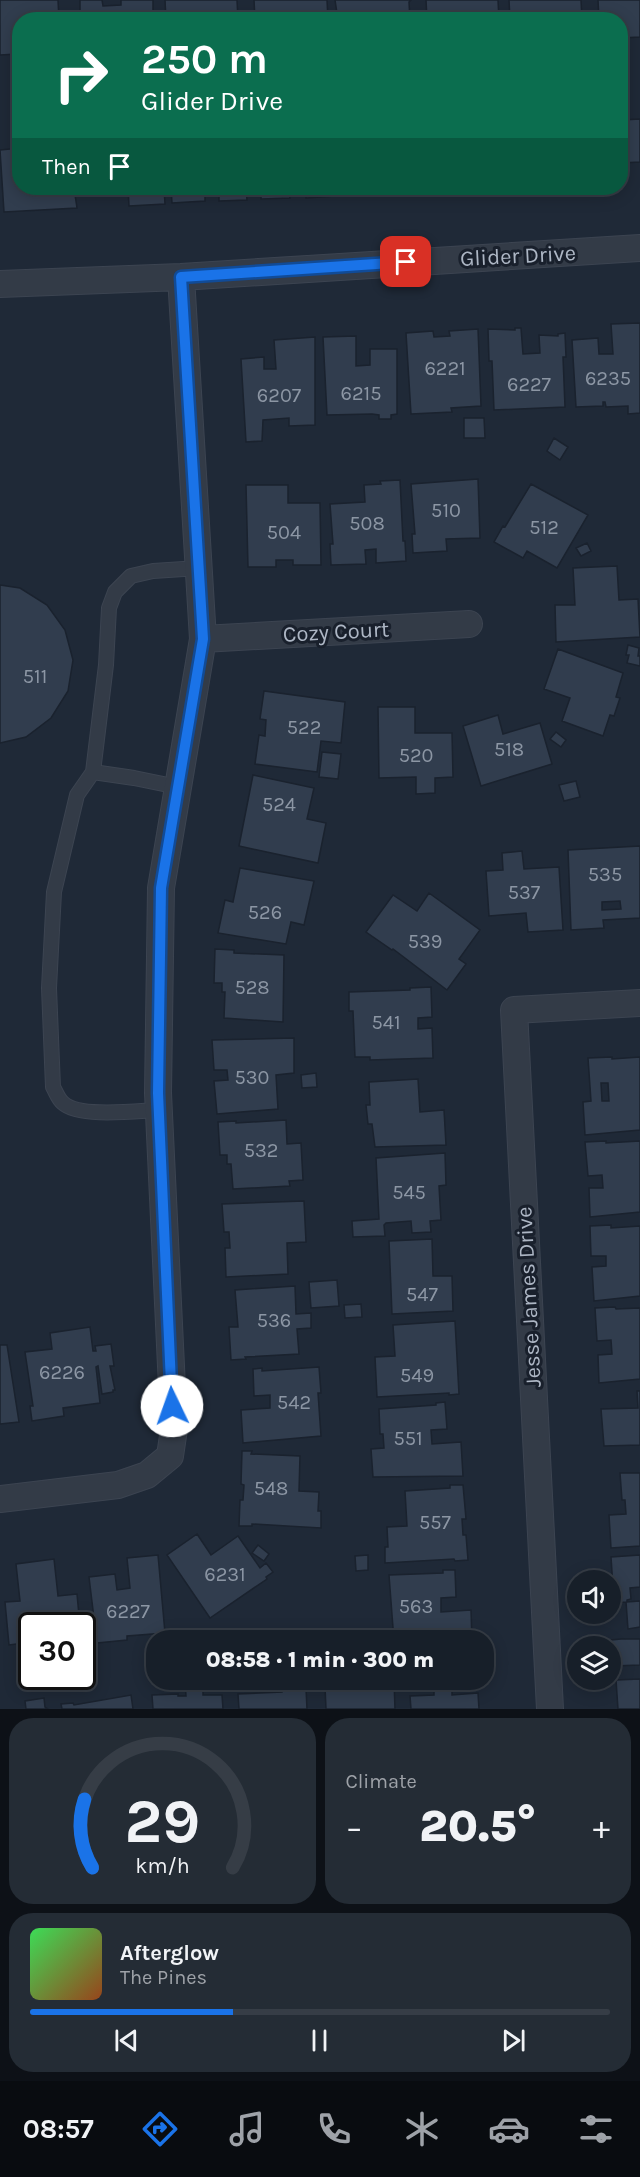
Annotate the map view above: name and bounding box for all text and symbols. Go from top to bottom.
text: 250 m [141,34,268,84]
icon: right [42,36,120,114]
text: Glider Drive [141,85,283,117]
icon: arrive [103,150,136,183]
text: Then [42,154,91,180]
pin [380,236,431,287]
street label: Glider Drive [460,240,576,272]
icon: arrive [389,245,422,278]
house number: 6221 [424,357,466,380]
house number: 6235 [585,367,631,390]
house number: 6227 [507,373,552,396]
house number: 6215 [341,382,381,405]
house number: 6207 [257,384,302,407]
house number: 510 [431,499,461,522]
house number: 508 [349,512,385,535]
house number: 512 [529,516,559,539]
house number: 504 [267,521,301,544]
street label: Cozy Court [282,616,390,648]
house number: 511 [23,665,47,688]
house number: 522 [287,716,321,739]
house number: 518 [494,738,524,761]
house number: 520 [399,744,433,767]
house number: 524 [262,793,296,816]
house number: 535 [588,863,622,886]
house number: 537 [508,881,541,904]
house number: 526 [248,901,282,924]
house number: 539 [408,930,442,953]
house number: 528 [234,976,270,999]
house number: 541 [371,1011,401,1034]
house number: 530 [235,1066,269,1089]
house number: 532 [244,1139,278,1162]
house number: 545 [392,1181,426,1204]
street label: Jesse James Drive [511,1206,547,1388]
house number: 547 [406,1283,439,1306]
house number: 536 [257,1309,291,1332]
house number: 6226 [39,1361,85,1384]
house number: 549 [400,1364,434,1387]
position arrow [140,1374,204,1438]
house number: 542 [277,1391,311,1414]
house number: 551 [393,1427,423,1450]
house number: 548 [254,1477,288,1500]
house number: 557 [419,1511,452,1534]
house number: 6231 [204,1563,246,1586]
map controls [567,1570,621,1690]
button: sound [567,1570,621,1624]
house number: 563 [399,1595,433,1618]
house number: 6227 [106,1600,151,1623]
speed limit sign: 30 [18,1612,96,1690]
button: layers [567,1636,621,1690]
text: 08:58 · 1 min · 300 m [206,1647,434,1673]
text: Climate [346,1770,417,1793]
text: 29 [124,1785,200,1858]
text: 20.5° [419,1800,536,1852]
text: − [346,1808,363,1846]
text: + [593,1808,610,1846]
text: km/h [135,1853,189,1878]
text: Afterglow [120,1940,219,1966]
text: The Pines [120,1966,207,1989]
icon: previous [110,2024,143,2057]
icon: pause [303,2024,336,2057]
icon: next [497,2024,530,2057]
icon: directions [139,2108,181,2150]
icon: music [226,2108,268,2150]
icon: phone [313,2108,355,2150]
icon: climate [401,2108,443,2150]
icon: car [488,2108,530,2150]
icon: filters [575,2108,617,2150]
text: 08:57 [23,2113,94,2145]

